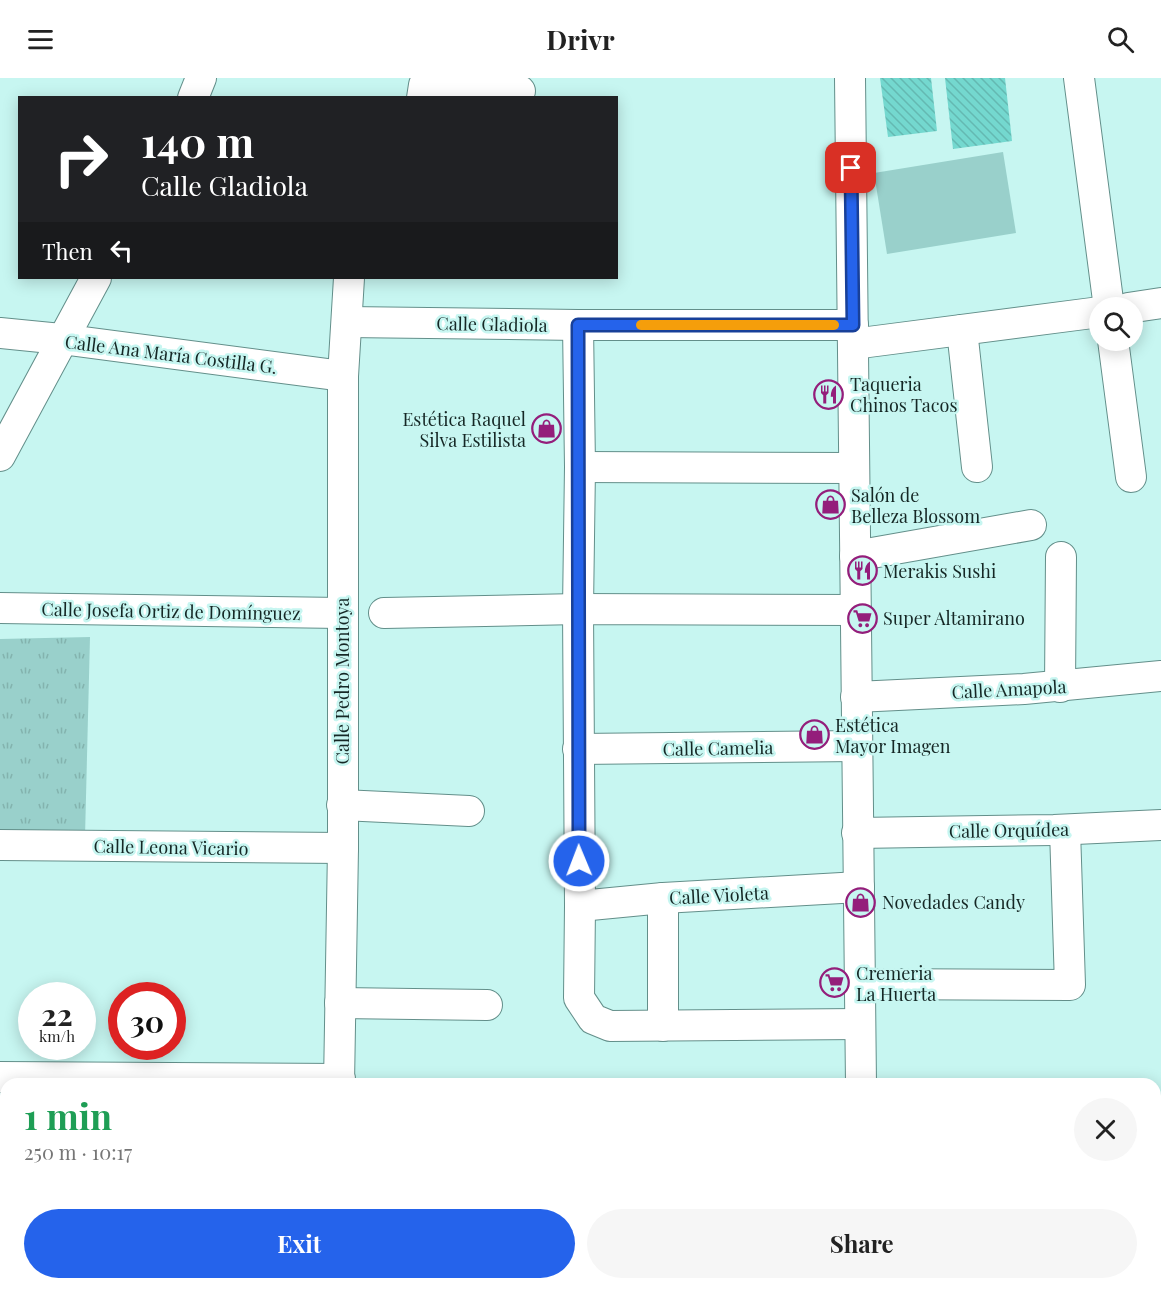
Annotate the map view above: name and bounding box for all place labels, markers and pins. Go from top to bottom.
pin [825,142,876,193]
place label: Taqueria Chinos Tacos [850,372,958,417]
restaurant icon: Taqueria Chinos Tacos [813,378,845,410]
place label: Estética Raquel Silva Estilista [402,407,526,452]
shop icon: Estética Raquel Silva Estilista [531,413,563,445]
place label: Salón de Belleza Blossom [851,483,980,528]
shop icon: Salón de Belleza Blossom [814,489,846,521]
restaurant icon: Merakis Sushi [846,555,878,587]
place label: Merakis Sushi [883,559,996,583]
supermarket icon: Super Altamirano [846,602,878,634]
place label: Super Altamirano [883,606,1025,630]
place label: Estética Mayor Imagen [835,713,951,758]
shop icon: Estética Mayor Imagen [798,719,830,751]
shop icon: Novedades Candy [845,886,877,918]
place label: Novedades Candy [882,890,1025,914]
place label: Cremeria La Huerta [856,961,936,1006]
supermarket icon: Cremeria La Huerta [819,967,851,999]

